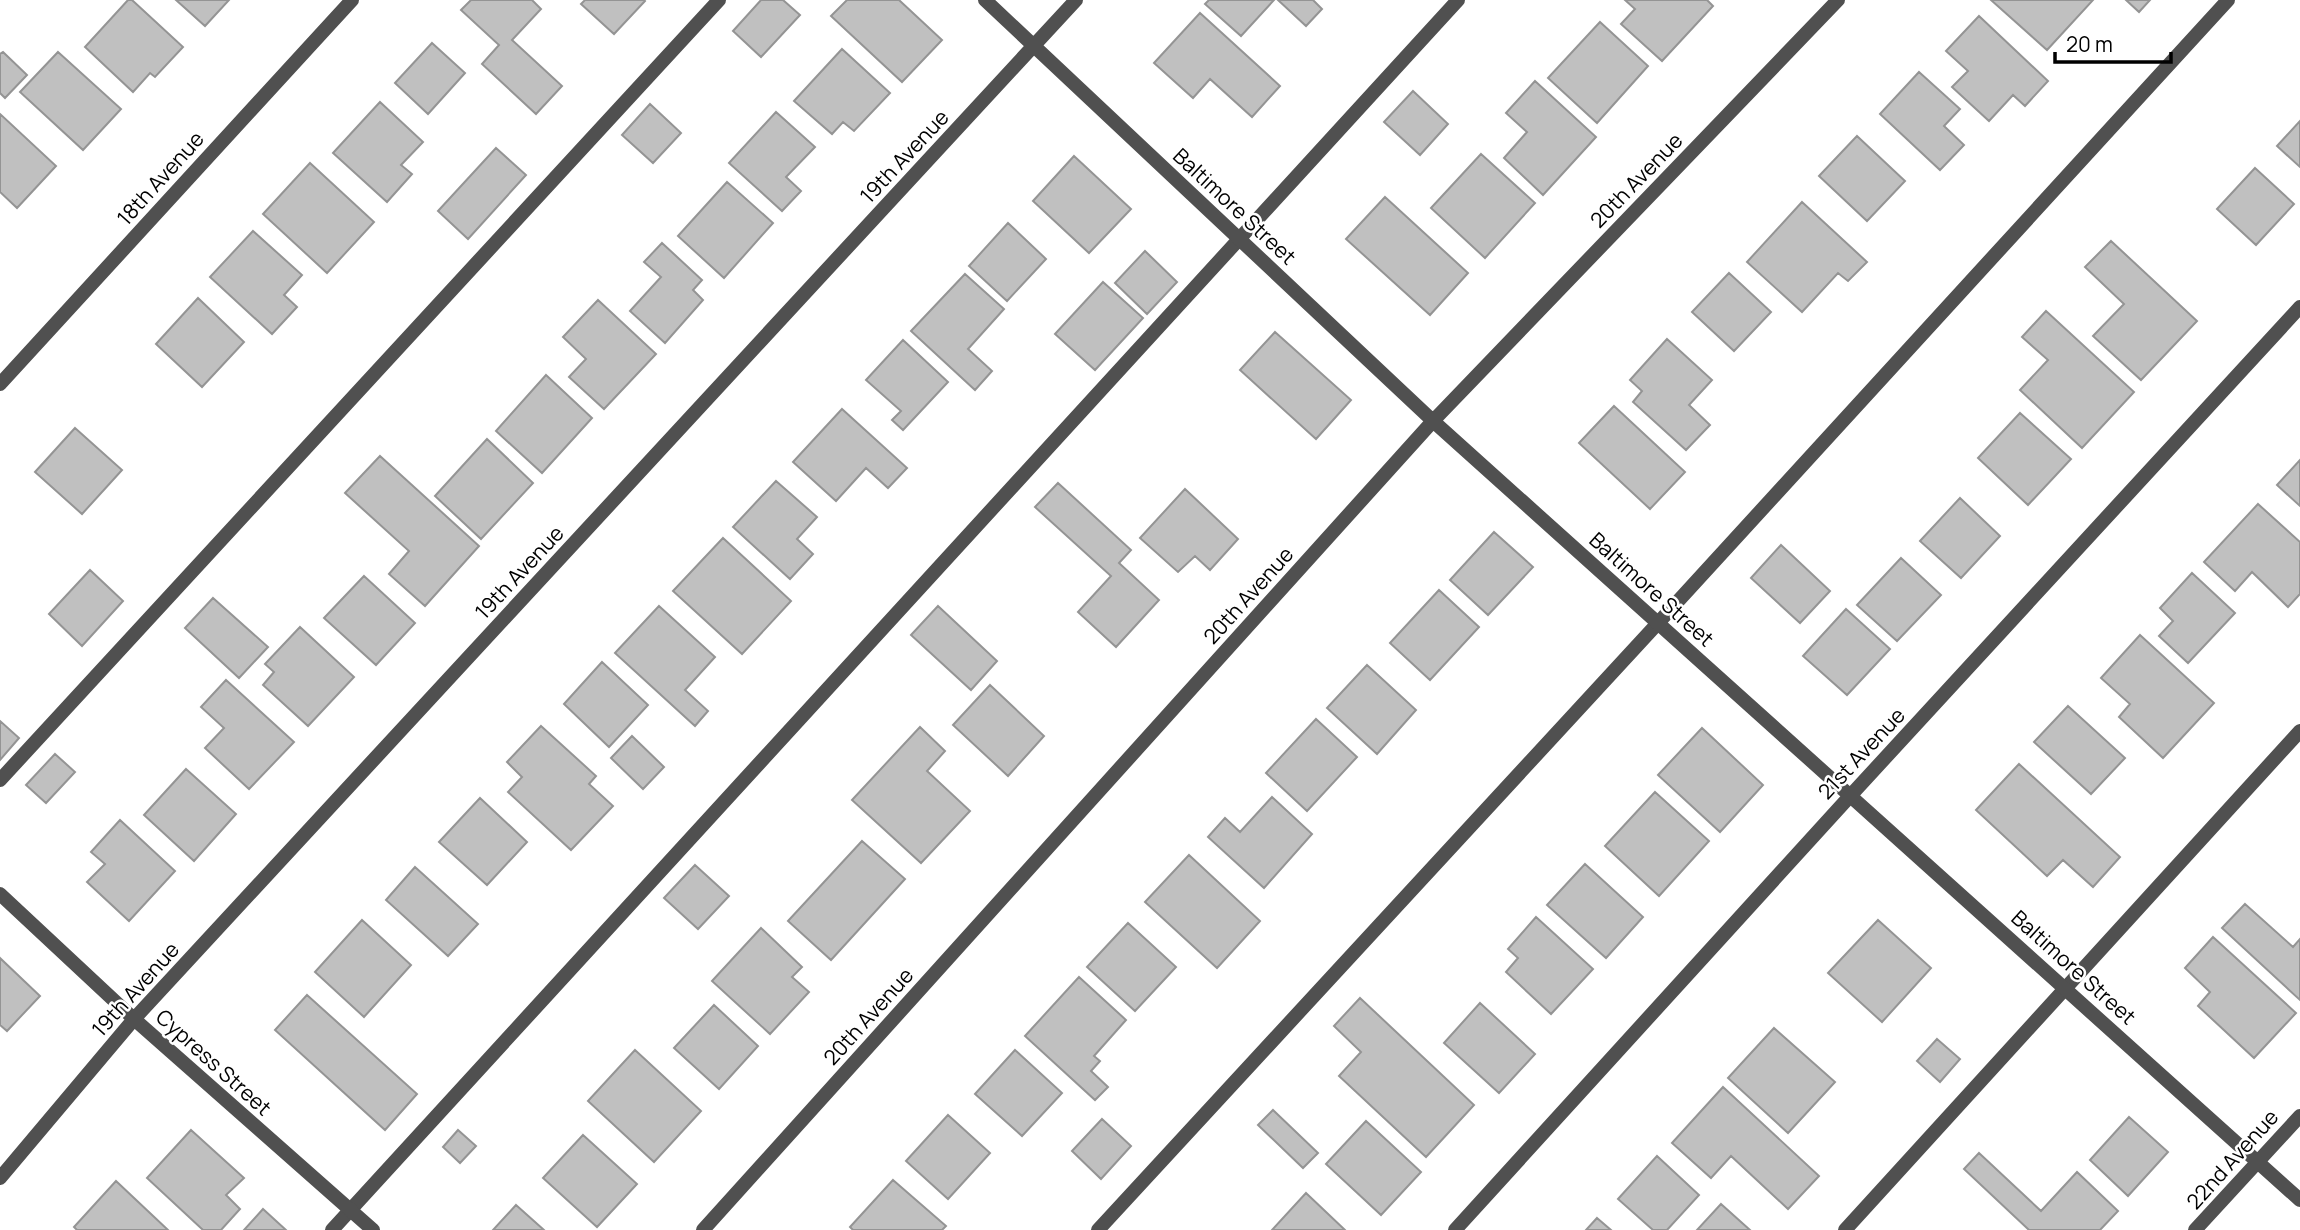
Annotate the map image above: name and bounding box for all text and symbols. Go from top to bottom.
scale bar [2055,21,2170,65]
text: 20 m [2066,30,2113,58]
street label: 19th Avenue [853,103,955,209]
street label: 18th Avenue [110,125,210,231]
street label: 20th Avenue [1584,126,1688,234]
street label: Baltimore Street [1168,142,1302,270]
street label: 19th Avenue [468,519,570,625]
street label: Baltimore Street [1584,526,1720,652]
street label: 20th Avenue [1197,540,1299,650]
street label: 21st Avenue [1811,701,1911,805]
street label: Baltimore Street [2006,904,2142,1030]
street label: 19th Avenue [85,936,185,1042]
street label: 20th Avenue [817,961,919,1071]
street label: Cypress Street [150,1003,278,1121]
street label: 22nd Avenue [2180,1103,2284,1215]

